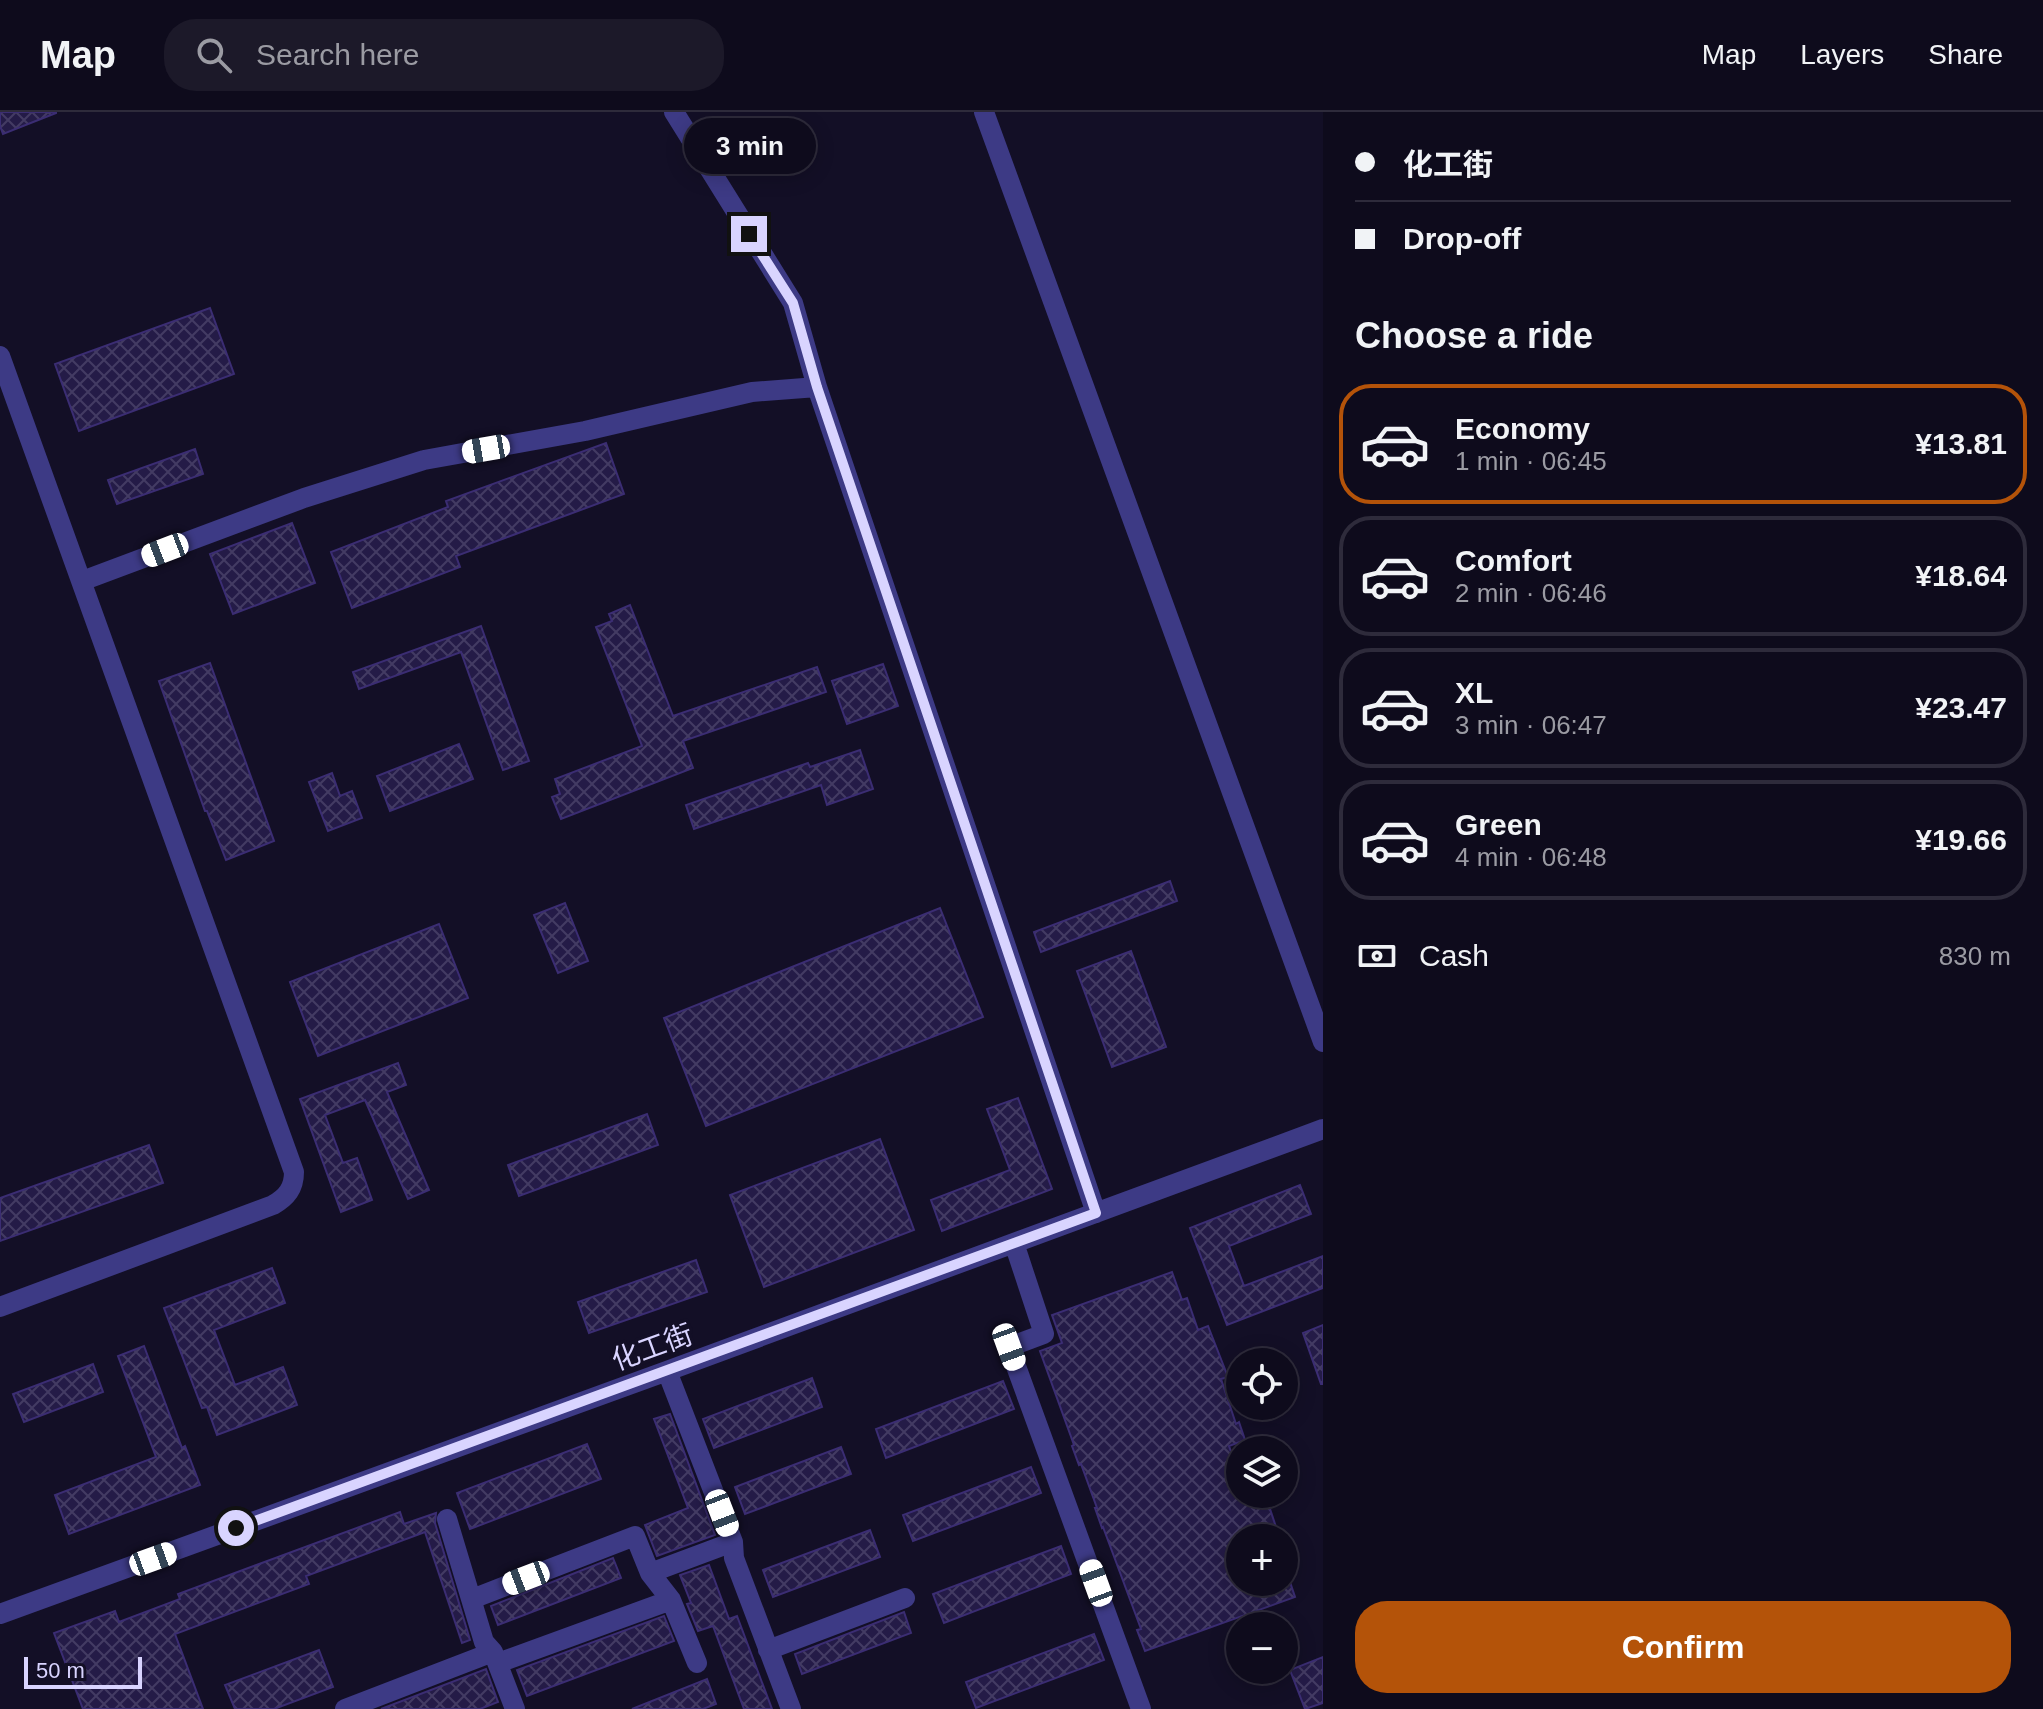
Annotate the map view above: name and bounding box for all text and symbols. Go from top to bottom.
search box [164,19,724,91]
icon: search [192,33,236,77]
text: Map [40,34,116,76]
text: Search here [256,38,419,71]
text: Map [1702,39,1756,70]
text: Layers [1800,39,1884,70]
text: Share [1928,39,2003,70]
callout: 3 min [683,118,815,174]
text: 3 min [716,131,784,161]
text: 化工街 [1403,148,1493,181]
route end [731,216,767,252]
text: Drop-off [1403,222,1521,255]
text: Choose a ride [1355,315,1593,356]
icon: car [1359,408,1431,480]
text: Economy [1455,412,1590,445]
text: ¥13.81 [1915,427,2007,460]
car [460,433,512,465]
text: 1 min · 06:45 [1455,446,1607,476]
car [138,530,192,570]
icon: car [1359,540,1431,612]
text: Comfort [1455,544,1572,577]
text: ¥18.64 [1915,559,2007,592]
text: 2 min · 06:46 [1455,578,1607,608]
icon: car [1359,672,1431,744]
text: XL [1455,676,1493,709]
text: ¥23.47 [1915,691,2007,724]
text: 3 min · 06:47 [1455,710,1607,740]
icon: car [1359,804,1431,876]
text: Green [1455,808,1542,841]
text: ¥19.66 [1915,823,2007,856]
text: 4 min · 06:48 [1455,842,1607,872]
icon: cash [1355,934,1399,978]
text: Cash [1419,939,1489,972]
text: 830 m [1939,941,2011,971]
street label: 化工街 [607,1319,697,1376]
car [990,1320,1028,1374]
map controls [1226,1348,1298,1684]
button: locate [1226,1348,1298,1420]
button: layers [1226,1436,1298,1508]
car [702,1486,742,1540]
route start [218,1510,254,1546]
button: + [1226,1524,1298,1596]
car [126,1540,180,1578]
car [1077,1556,1115,1610]
car [499,1558,553,1598]
button: Confirm [1355,1601,2011,1693]
button: − [1226,1612,1298,1684]
scale bar [24,1653,142,1689]
text: 50 m [36,1658,85,1683]

